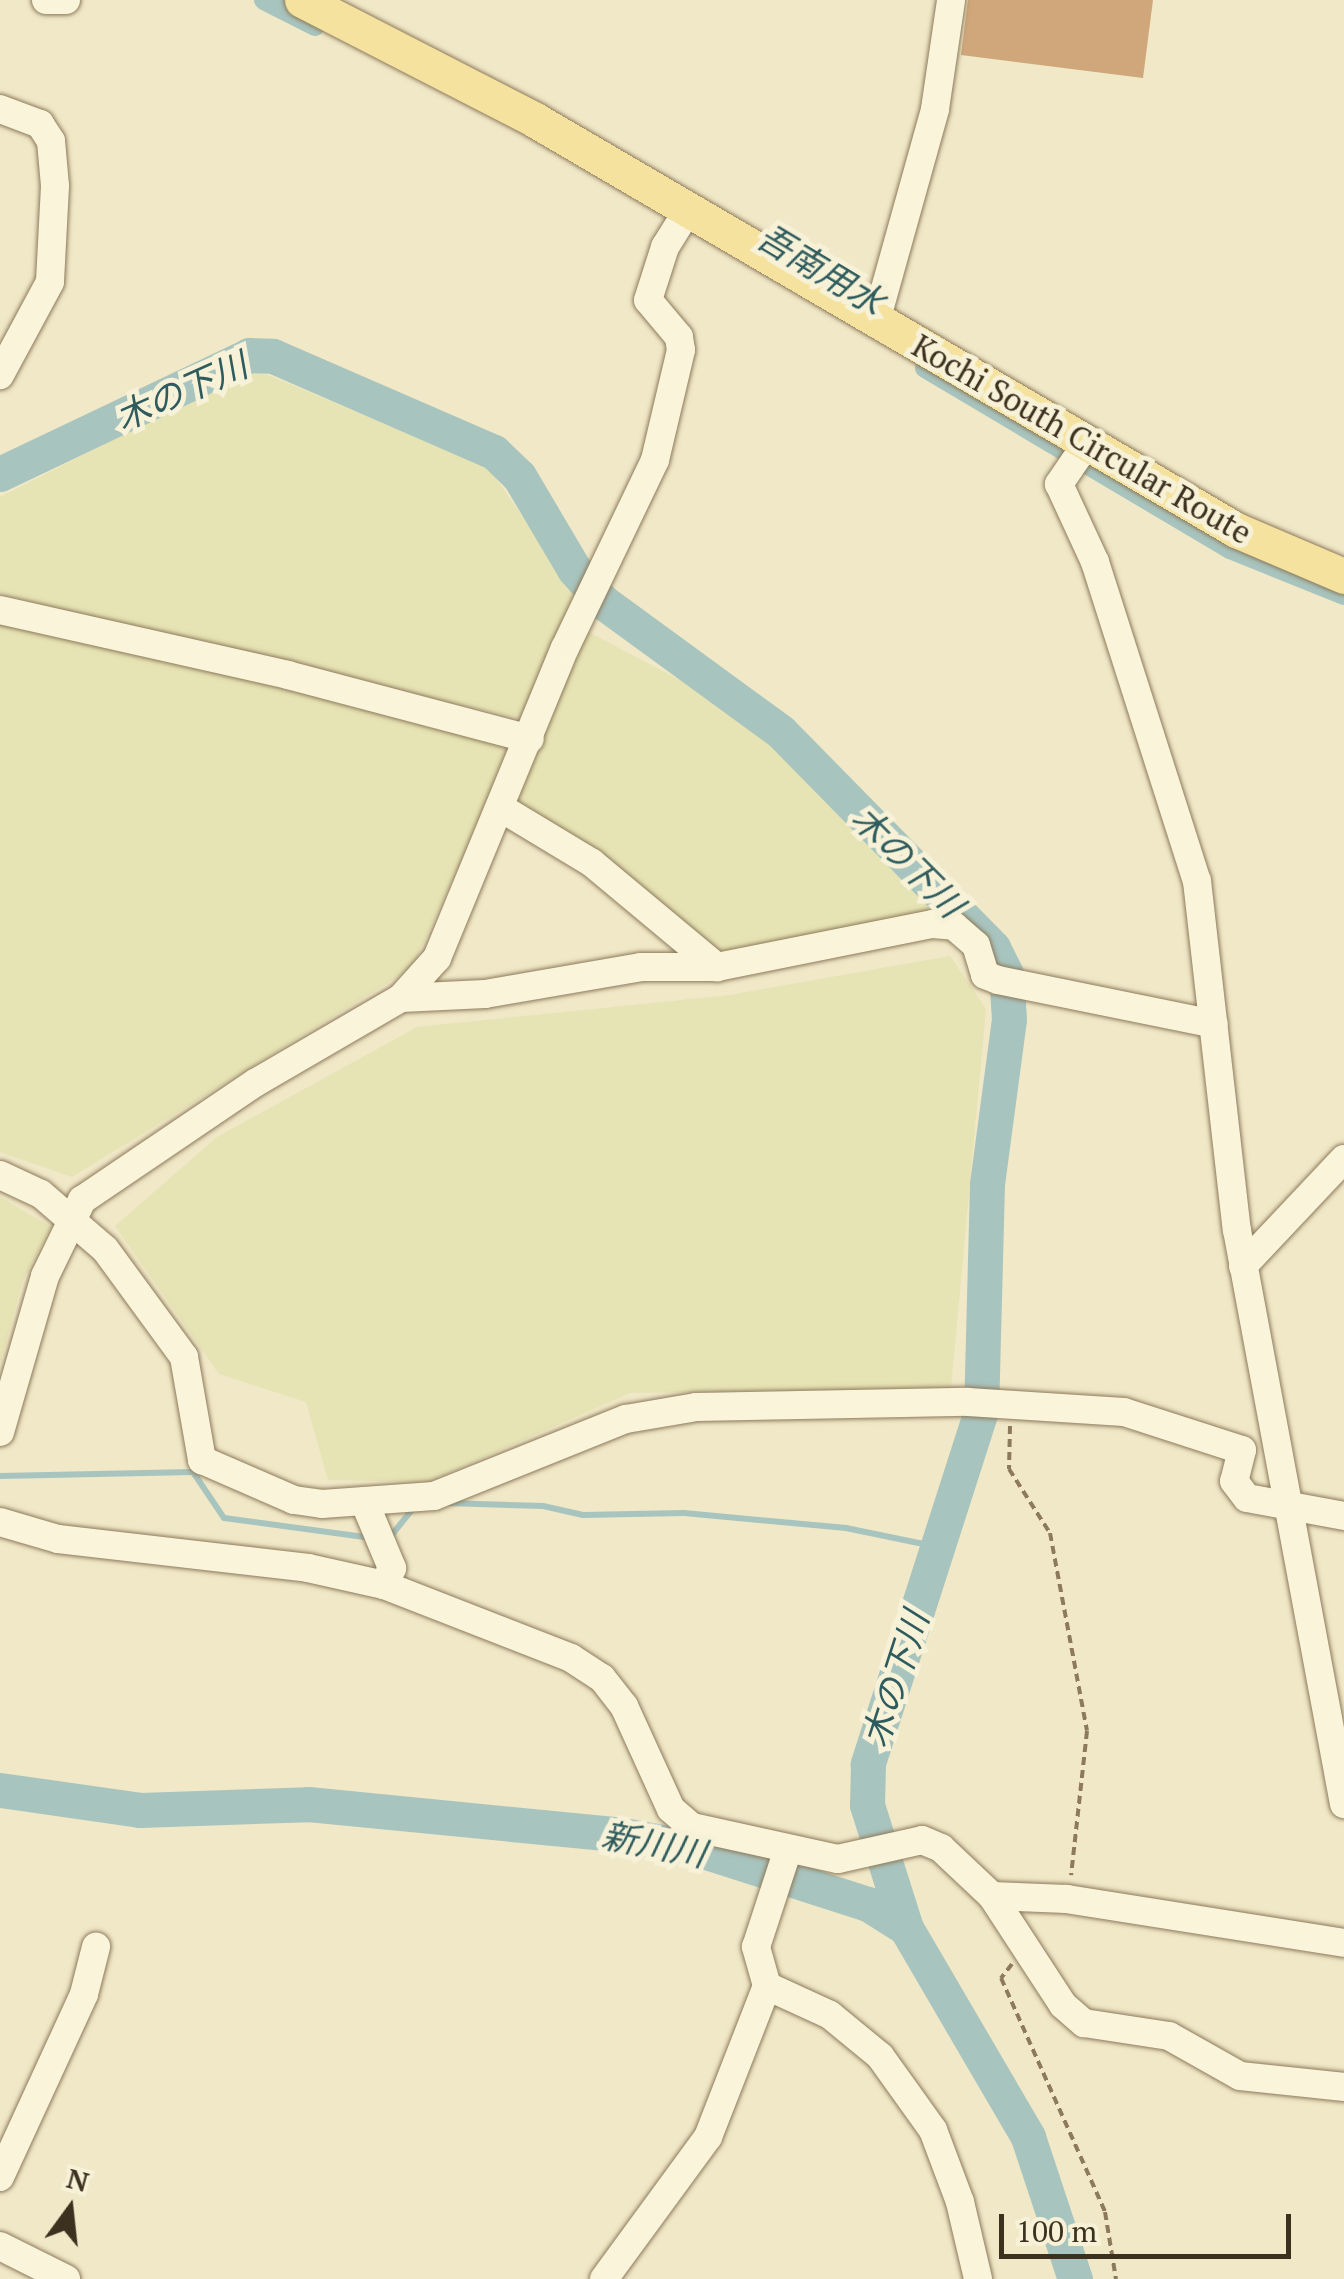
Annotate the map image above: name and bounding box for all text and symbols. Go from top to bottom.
water label: 吾南用水 [750,215,892,323]
street label: Kochi South Circular Route [906,326,1258,552]
water label: 木の下川 [109,343,253,439]
water label: 木の下川 [844,797,972,925]
water label: 木の下川 [853,1606,937,1752]
water label: 新川川 [598,1813,710,1875]
north arrow [20,2159,120,2259]
text: N [63,2159,93,2200]
scale bar [1004,2194,1296,2256]
text: 100 m [1016,2211,1097,2251]

